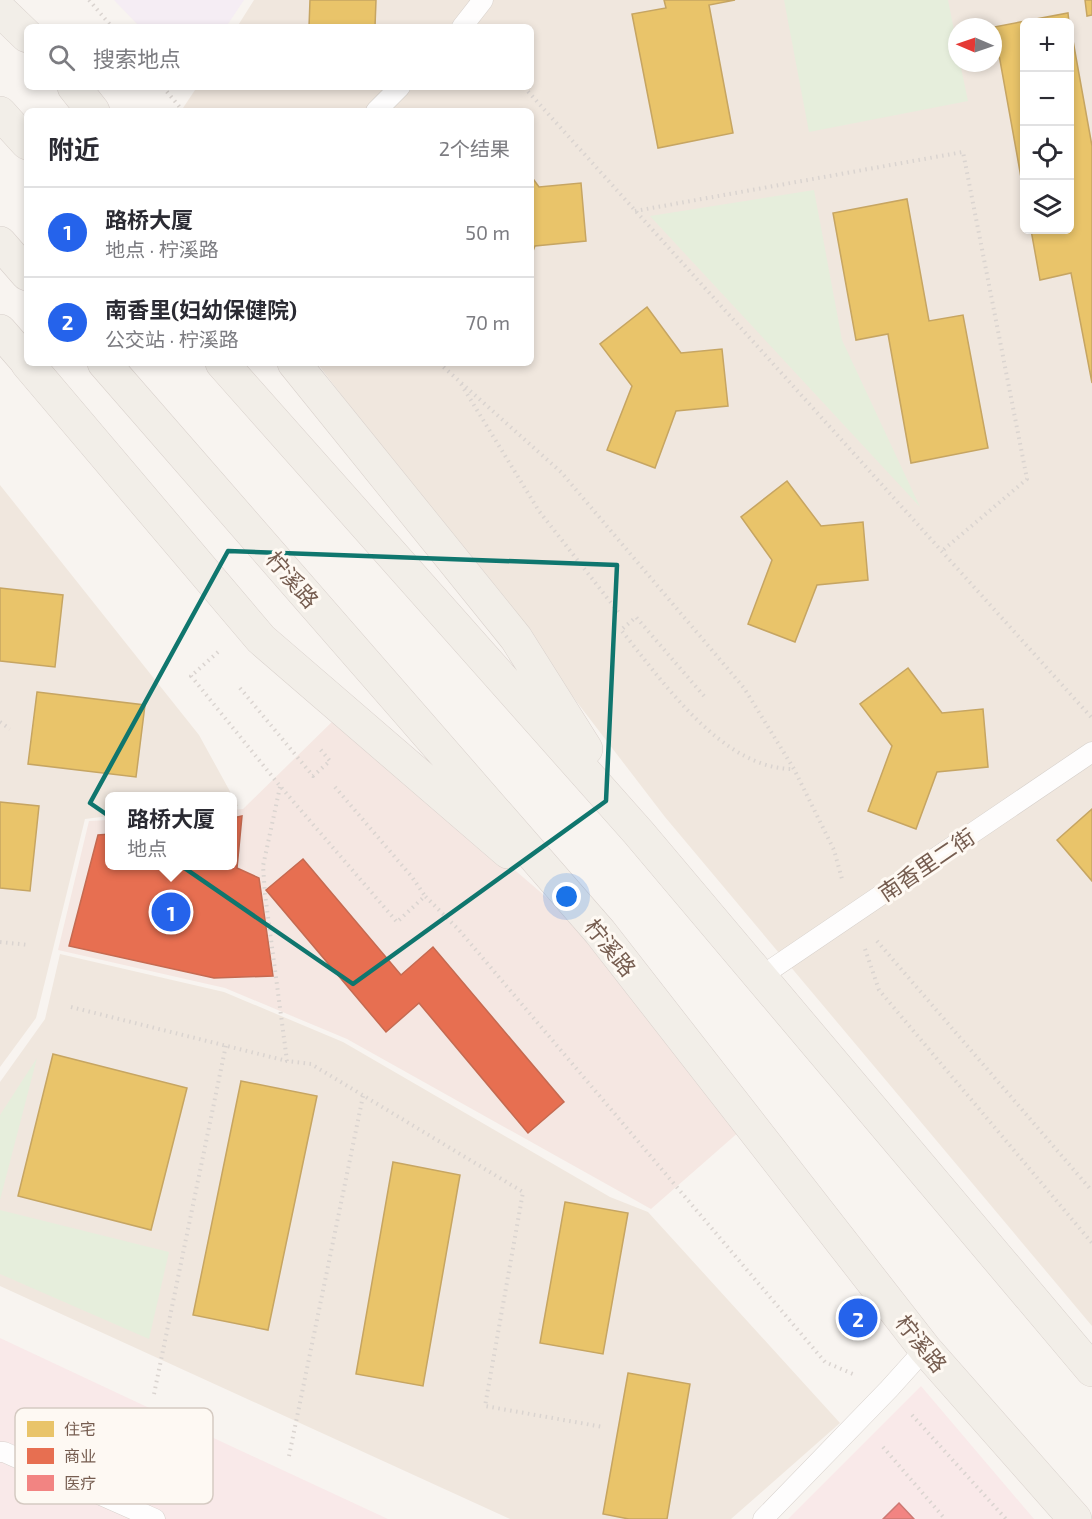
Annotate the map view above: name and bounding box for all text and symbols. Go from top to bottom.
north arrow [948,18,1002,72]
map controls [1020,18,1074,234]
button: + [1020,18,1074,72]
search box [24,24,534,90]
icon: search [45,41,78,74]
text: 搜索地点 [93,45,181,71]
button: − [1020,72,1074,126]
button: locate [1020,126,1074,180]
text: 附近 [48,133,100,164]
text: 2个结果 [439,136,510,160]
button: layers [1020,180,1074,234]
text: 路桥大厦 [105,206,193,232]
text: 1 [63,220,72,244]
text: 50 m [465,220,510,244]
text: 地点 · 柠溪路 [105,237,219,261]
text: 南香里(妇幼保健院) [105,296,297,322]
text: 2 [62,310,73,334]
text: 70 m [466,310,510,334]
text: 公交站 · 柠溪路 [105,327,239,351]
street label: 柠溪路 [262,546,324,612]
popup [105,792,237,870]
text: 路桥大厦 [127,805,215,831]
street label: 南香里二街 [873,822,979,906]
text: 地点 [127,836,167,860]
your location [552,882,581,911]
pin: 1 [152,890,190,934]
street label: 柠溪路 [580,913,642,981]
pin: 2 [838,1296,878,1340]
street label: 柠溪路 [891,1309,953,1377]
legend [15,1408,213,1504]
text: 住宅 [64,1419,96,1438]
text: 商业 [64,1446,96,1465]
text: 医疗 [64,1473,96,1492]

